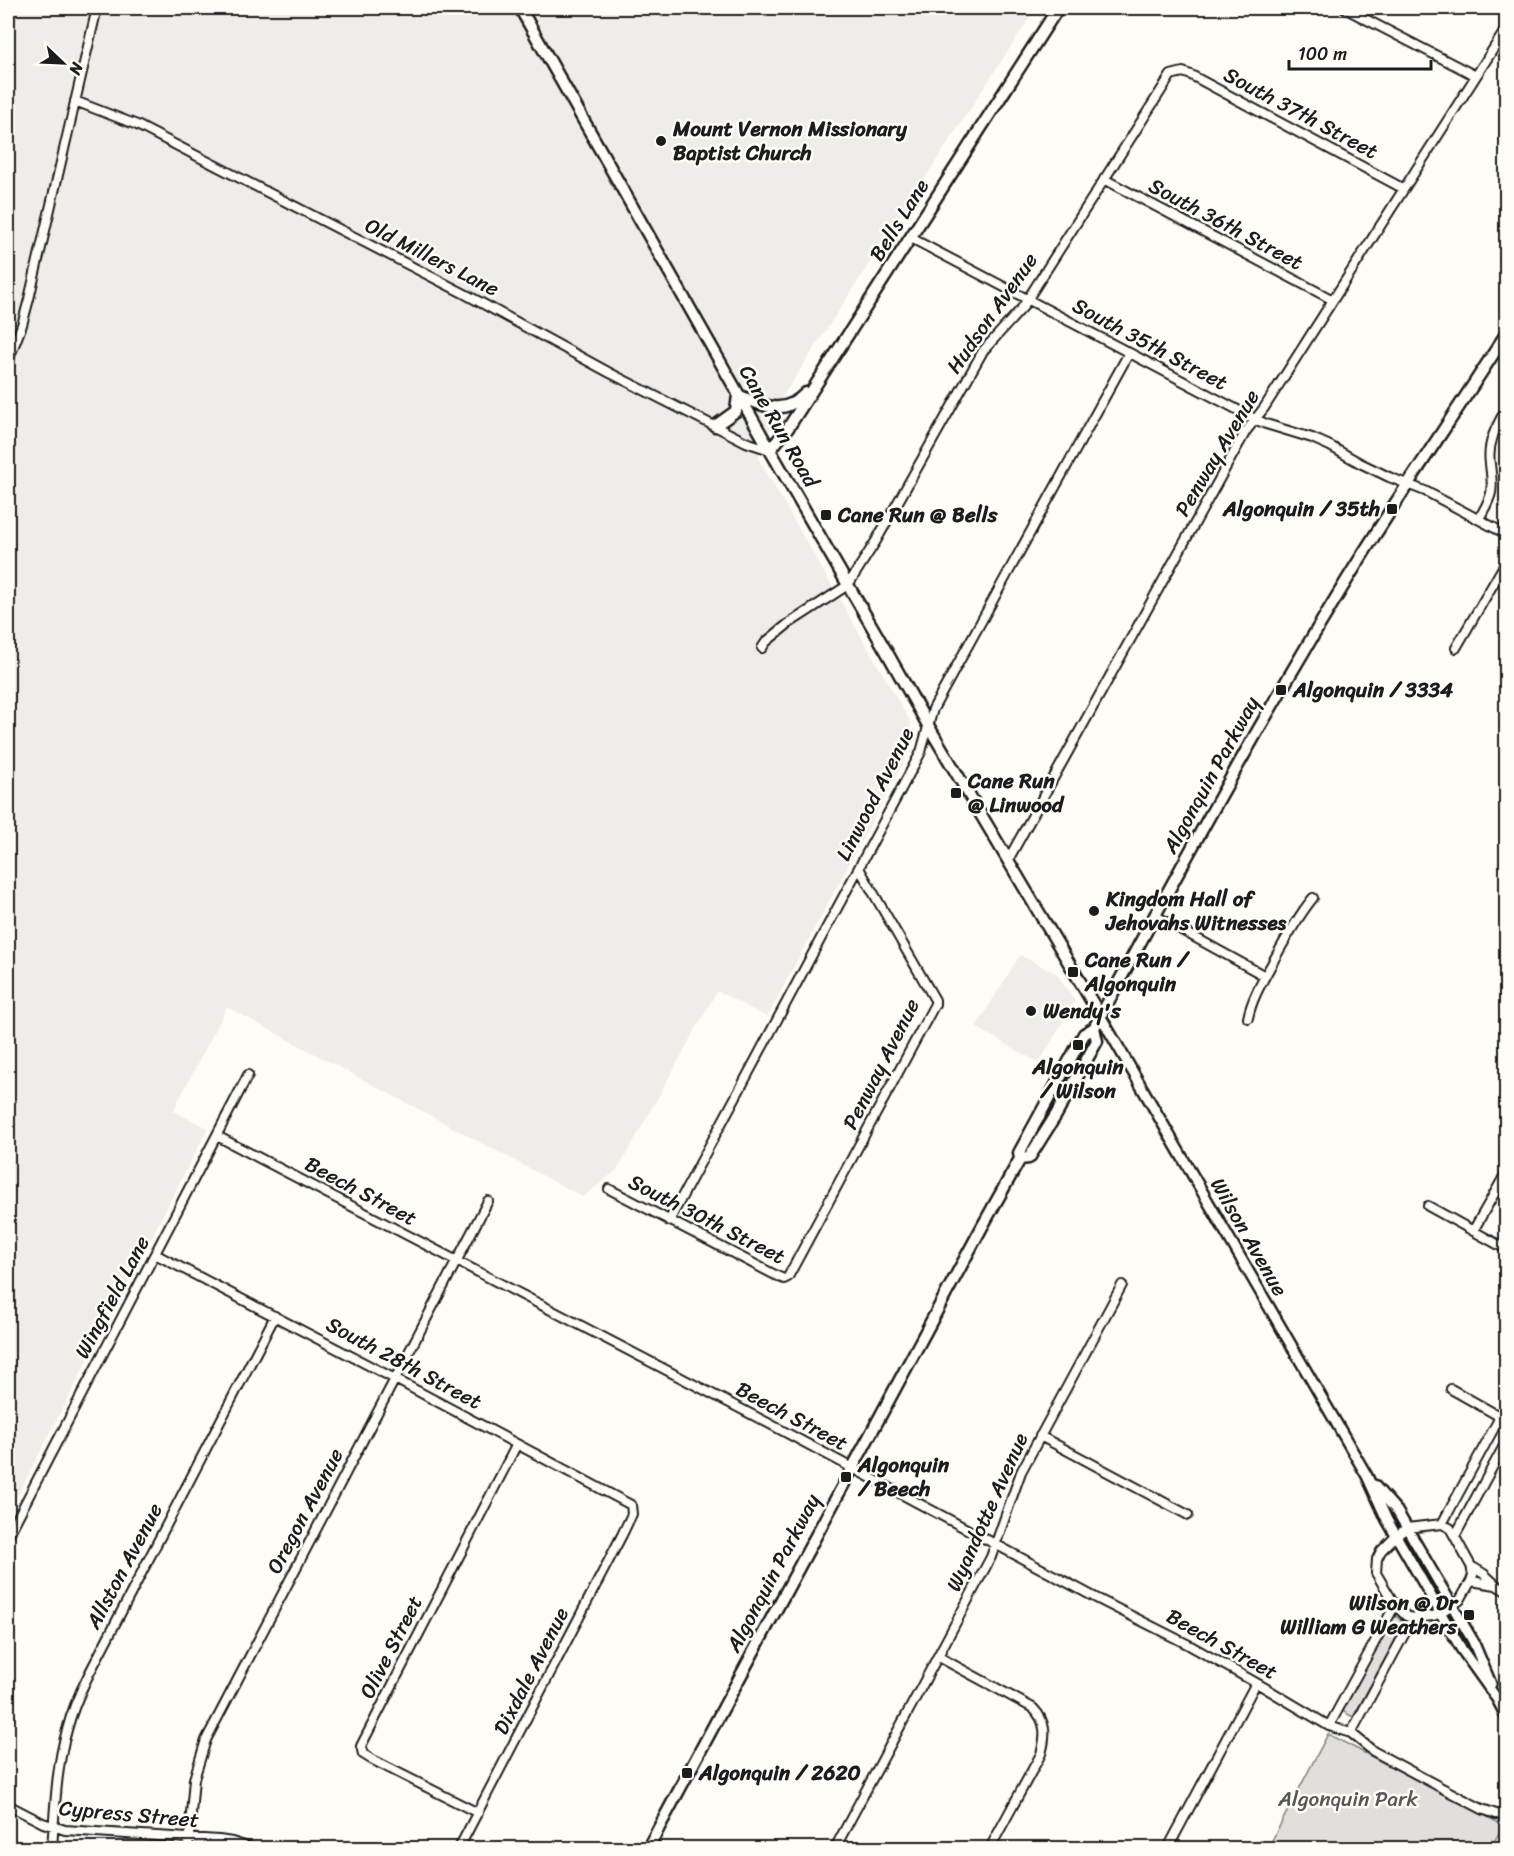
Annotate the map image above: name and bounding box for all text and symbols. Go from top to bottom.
north arrow [33,33,93,93]
scale bar [1289,33,1432,71]
text: 100 m [1298,38,1347,70]
street label: South 37th Street [1217,56,1385,170]
text: N [60,57,92,80]
place label: Mount Vernon Missionary Baptist Church [672,110,908,172]
marker: Mount Vernon Missionary Baptist Church [654,134,668,148]
street label: South 36th Street [1142,167,1310,281]
street label: Bells Lane [859,171,939,269]
street label: Old Millers Lane [358,207,506,307]
street label: Hudson Avenue [936,244,1048,382]
street label: South 35th Street [1065,287,1235,401]
street label: Cane Run Road [728,357,831,496]
street label: Penway Avenue [1164,382,1270,524]
place label: Algonquin / 35th [1222,490,1380,528]
place label: Cane Run @ Bells [837,496,998,534]
marker: Algonquin / 35th [1385,502,1399,516]
marker: Cane Run @ Bells [819,508,833,522]
place label: Algonquin / 3334 [1292,671,1453,709]
marker: Algonquin / 3334 [1274,683,1288,697]
street label: Algonquin Parkway [1151,689,1270,862]
street label: Linwood Avenue [825,720,925,868]
place label: Cane Run @ Linwood [967,762,1065,824]
marker: Cane Run @ Linwood [949,786,963,800]
place label: Kingdom Hall of Jehovahs Witnesses [1105,880,1287,942]
marker: Kingdom Hall of Jehovahs Witnesses [1087,904,1101,918]
place label: Cane Run / Algonquin [1084,941,1190,1003]
marker: Cane Run / Algonquin [1066,965,1080,979]
street label: Penway Avenue [832,991,931,1136]
place label: Wendy's [1043,992,1122,1030]
marker: Wendy's [1024,1004,1038,1018]
marker: Algonquin / Wilson [1071,1038,1085,1052]
place label: Algonquin / Wilson [1031,1048,1124,1110]
street label: Beech Street [298,1145,424,1237]
street label: South 30th Street [622,1163,792,1275]
street label: Wilson Avenue [1199,1170,1299,1304]
street label: Wingfield Lane [64,1228,161,1366]
street label: South 28th Street [319,1306,489,1420]
street label: Beech Street [729,1370,855,1462]
street label: Wyandotte Avenue [935,1426,1039,1598]
street label: Oregon Avenue [256,1441,354,1581]
place label: Algonquin / Beech [857,1446,950,1508]
marker: Algonquin / Beech [839,1470,853,1484]
street label: Algonquin Parkway [715,1486,831,1660]
street label: Allston Avenue [74,1496,173,1637]
place label: Wilson @ Dr William G Weathers [1280,1584,1459,1646]
street label: Olive Street [349,1589,433,1705]
street label: Beech Street [1159,1598,1285,1690]
street label: Dixdale Avenue [482,1600,580,1742]
marker: Wilson @ Dr William G Weathers [1462,1608,1476,1622]
place label: Algonquin / 2620 [698,1754,861,1792]
marker: Algonquin / 2620 [680,1766,694,1780]
park label: Algonquin Park [1277,1780,1419,1818]
street label: Cypress Street [57,1789,201,1839]

